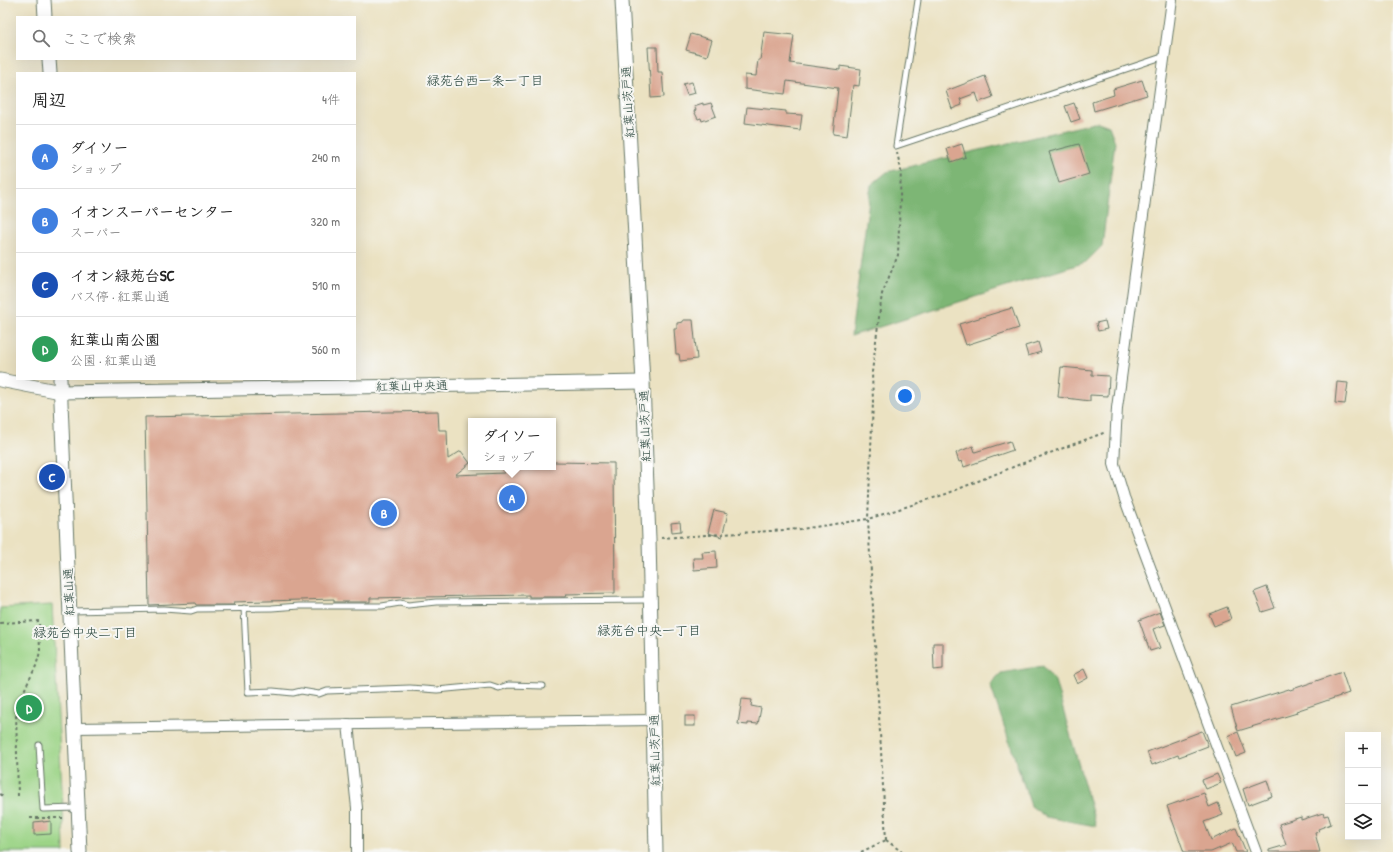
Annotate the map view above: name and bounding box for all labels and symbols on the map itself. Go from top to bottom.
street label: 紅葉山茨戸通 [617,66,638,138]
district label: 緑苑台西一条一丁目 [426,71,544,89]
street label: 紅葉山中央通 [376,376,448,395]
your location [895,386,915,406]
street label: 紅葉山茨戸通 [635,390,654,462]
pin: C [39,462,65,492]
pin: A [499,483,525,513]
pin: B [371,498,397,528]
street label: 紅葉山通 [59,568,78,616]
district label: 緑苑台中央一丁目 [597,621,701,639]
district label: 緑苑台中央二丁目 [33,623,137,641]
pin: D [16,693,42,723]
street label: 紅葉山茨戸通 [645,714,664,786]

